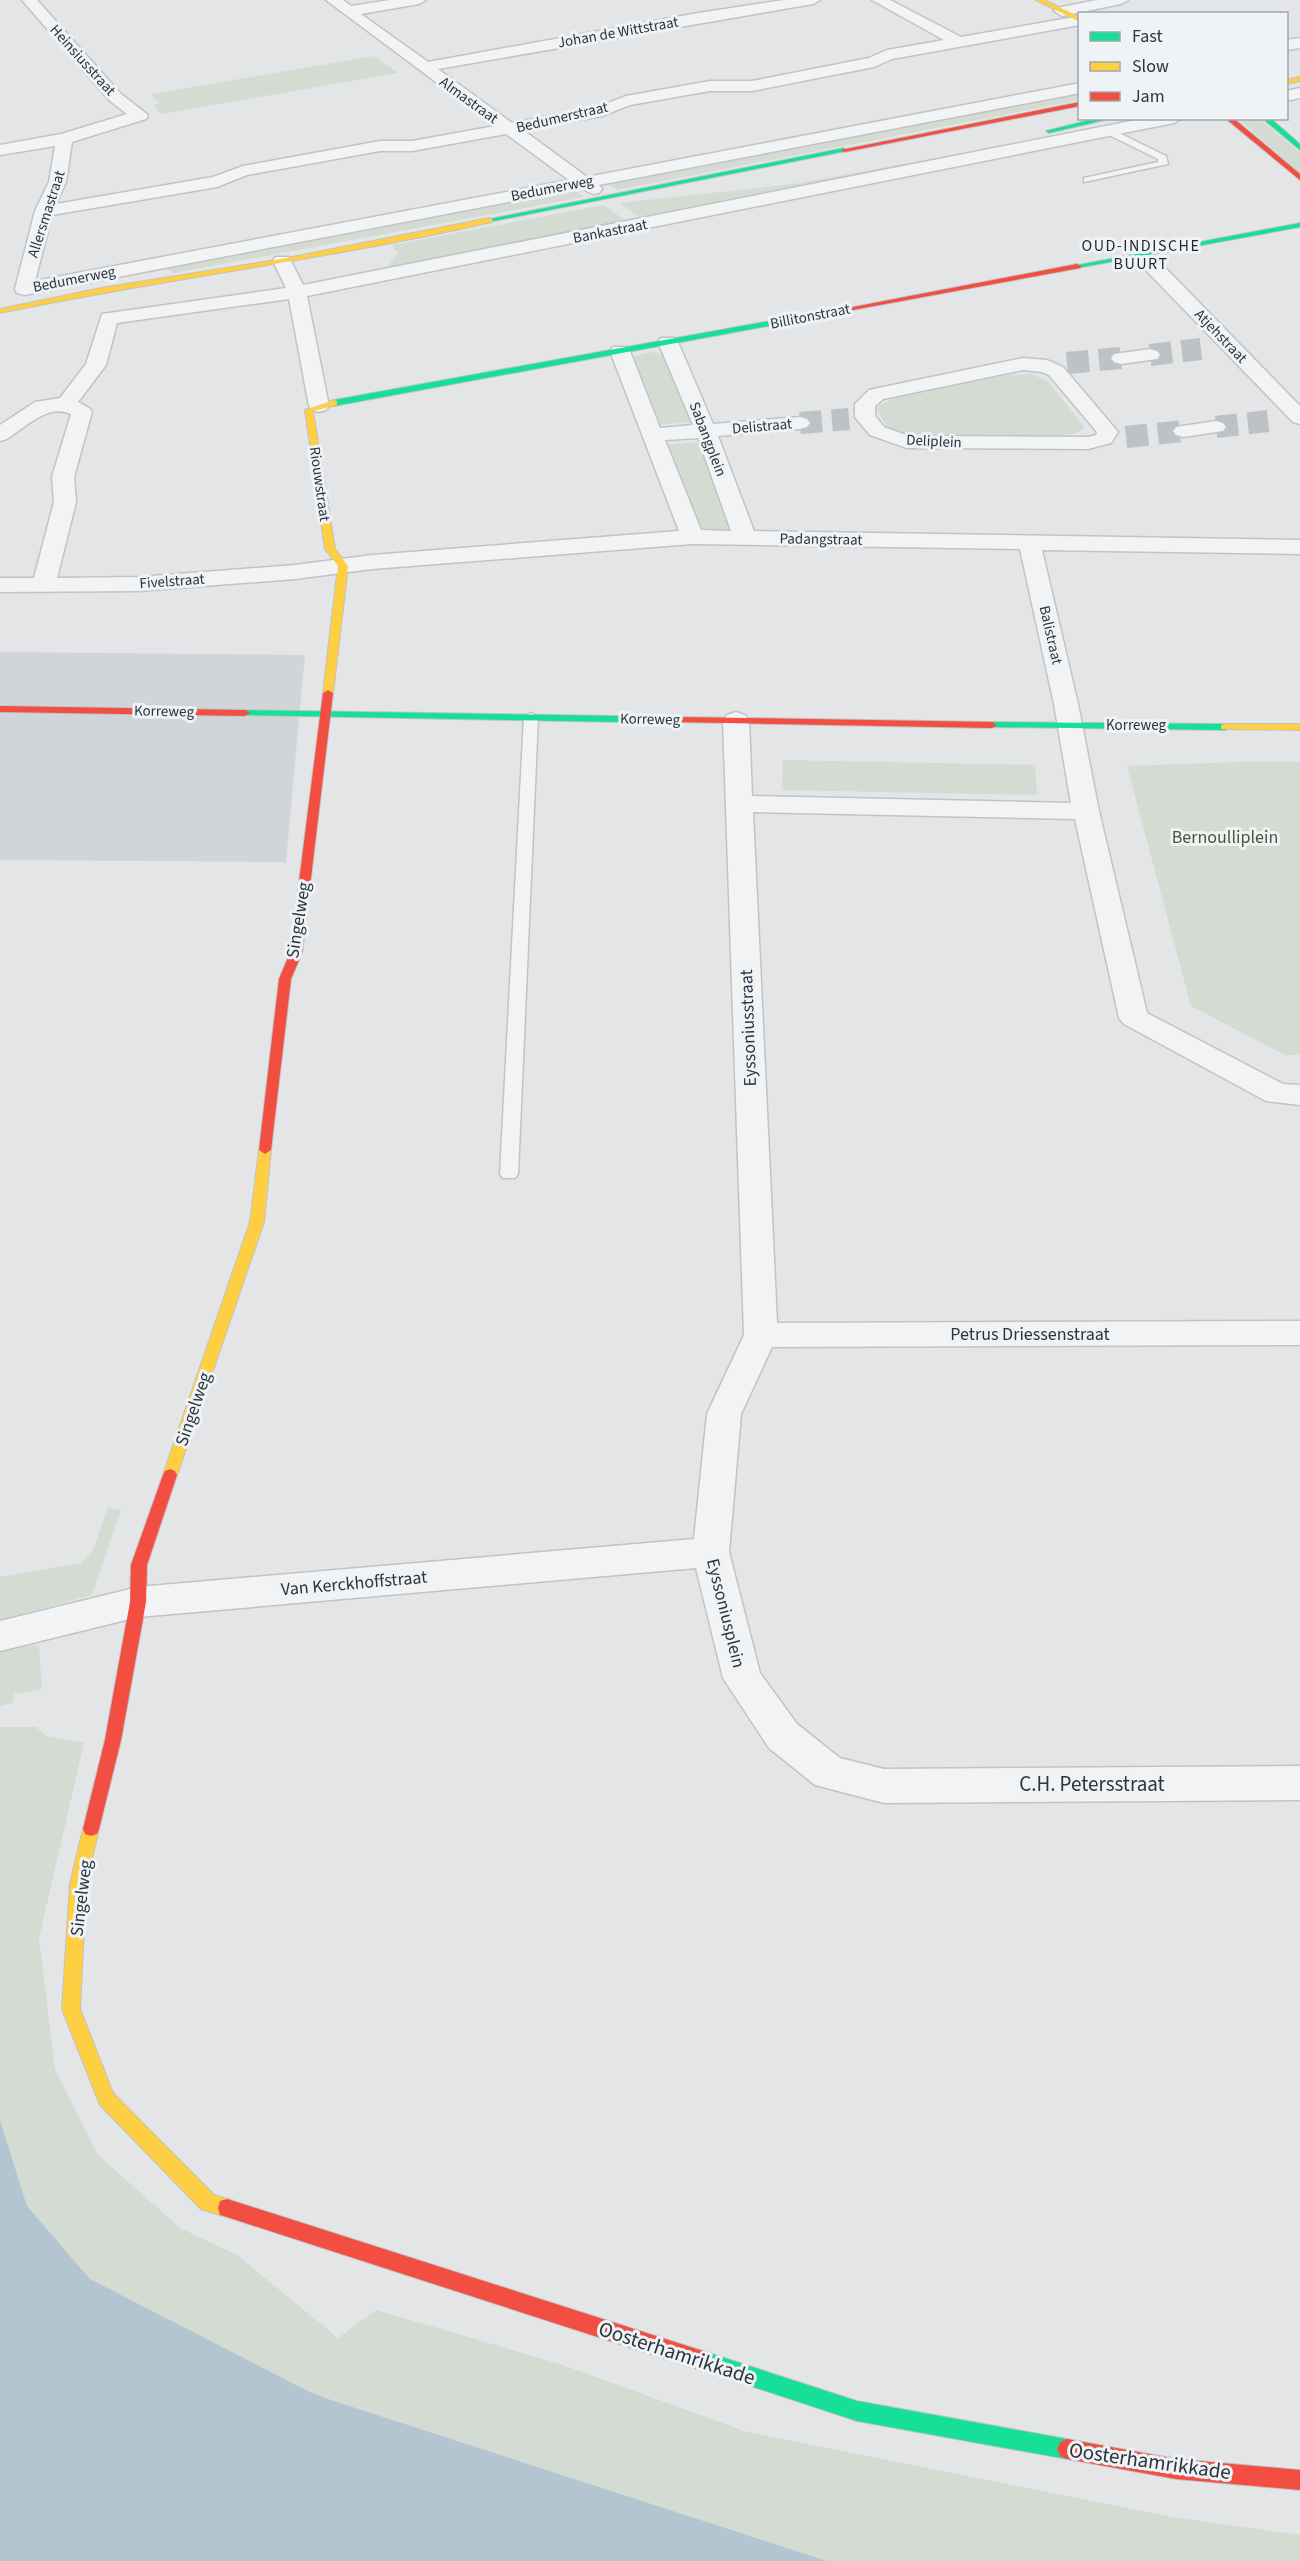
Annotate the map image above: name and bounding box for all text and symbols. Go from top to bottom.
street label: Johan de Wittstraat [556,12,680,53]
legend [1078,12,1288,120]
street label: Heinsiusstraat [45,20,120,101]
text: Fast [1132,24,1163,49]
text: Slow [1132,54,1169,79]
street label: Almastraat [435,72,502,129]
text: Jam [1132,84,1165,109]
street label: Bedumerstraat [514,97,610,138]
street label: Allersmastraat [22,168,70,260]
street label: Bedumerweg [509,170,596,207]
street label: Bankastraat [571,214,649,249]
district label: OUD-INDISCHE BUURT [1082,235,1200,275]
street label: Bedumerweg [31,261,118,298]
street label: Billitonstraat [768,298,852,335]
street label: Atjehstraat [1189,305,1252,368]
street label: Sabangplein [684,399,731,480]
street label: Delistraat [731,413,793,440]
street label: Deliplein [906,430,962,453]
street label: Riouwstraat [304,445,335,523]
street label: Padangstraat [779,528,863,551]
street label: Fivelstraat [139,569,205,594]
street label: Balistraat [1034,604,1067,667]
street label: Korreweg [134,700,195,723]
street label: Korreweg [620,708,681,731]
street label: Korreweg [1106,715,1166,736]
park label: Bernoulliplein [1172,825,1278,850]
street label: Singelweg [280,880,317,960]
street label: Eyssoniusstraat [734,969,763,1087]
street label: Petrus Driessenstraat [950,1322,1110,1347]
street label: Singelweg [169,1369,218,1450]
street label: Eyssoniusplein [700,1556,751,1670]
street label: Van Kerckhoffstraat [280,1565,428,1602]
street label: C.H. Petersstraat [1019,1769,1165,1799]
street label: Singelweg [64,1858,99,1938]
street label: Oosterhamrikkade [595,2314,759,2392]
street label: Oosterhamrikkade [1067,2435,1233,2487]

